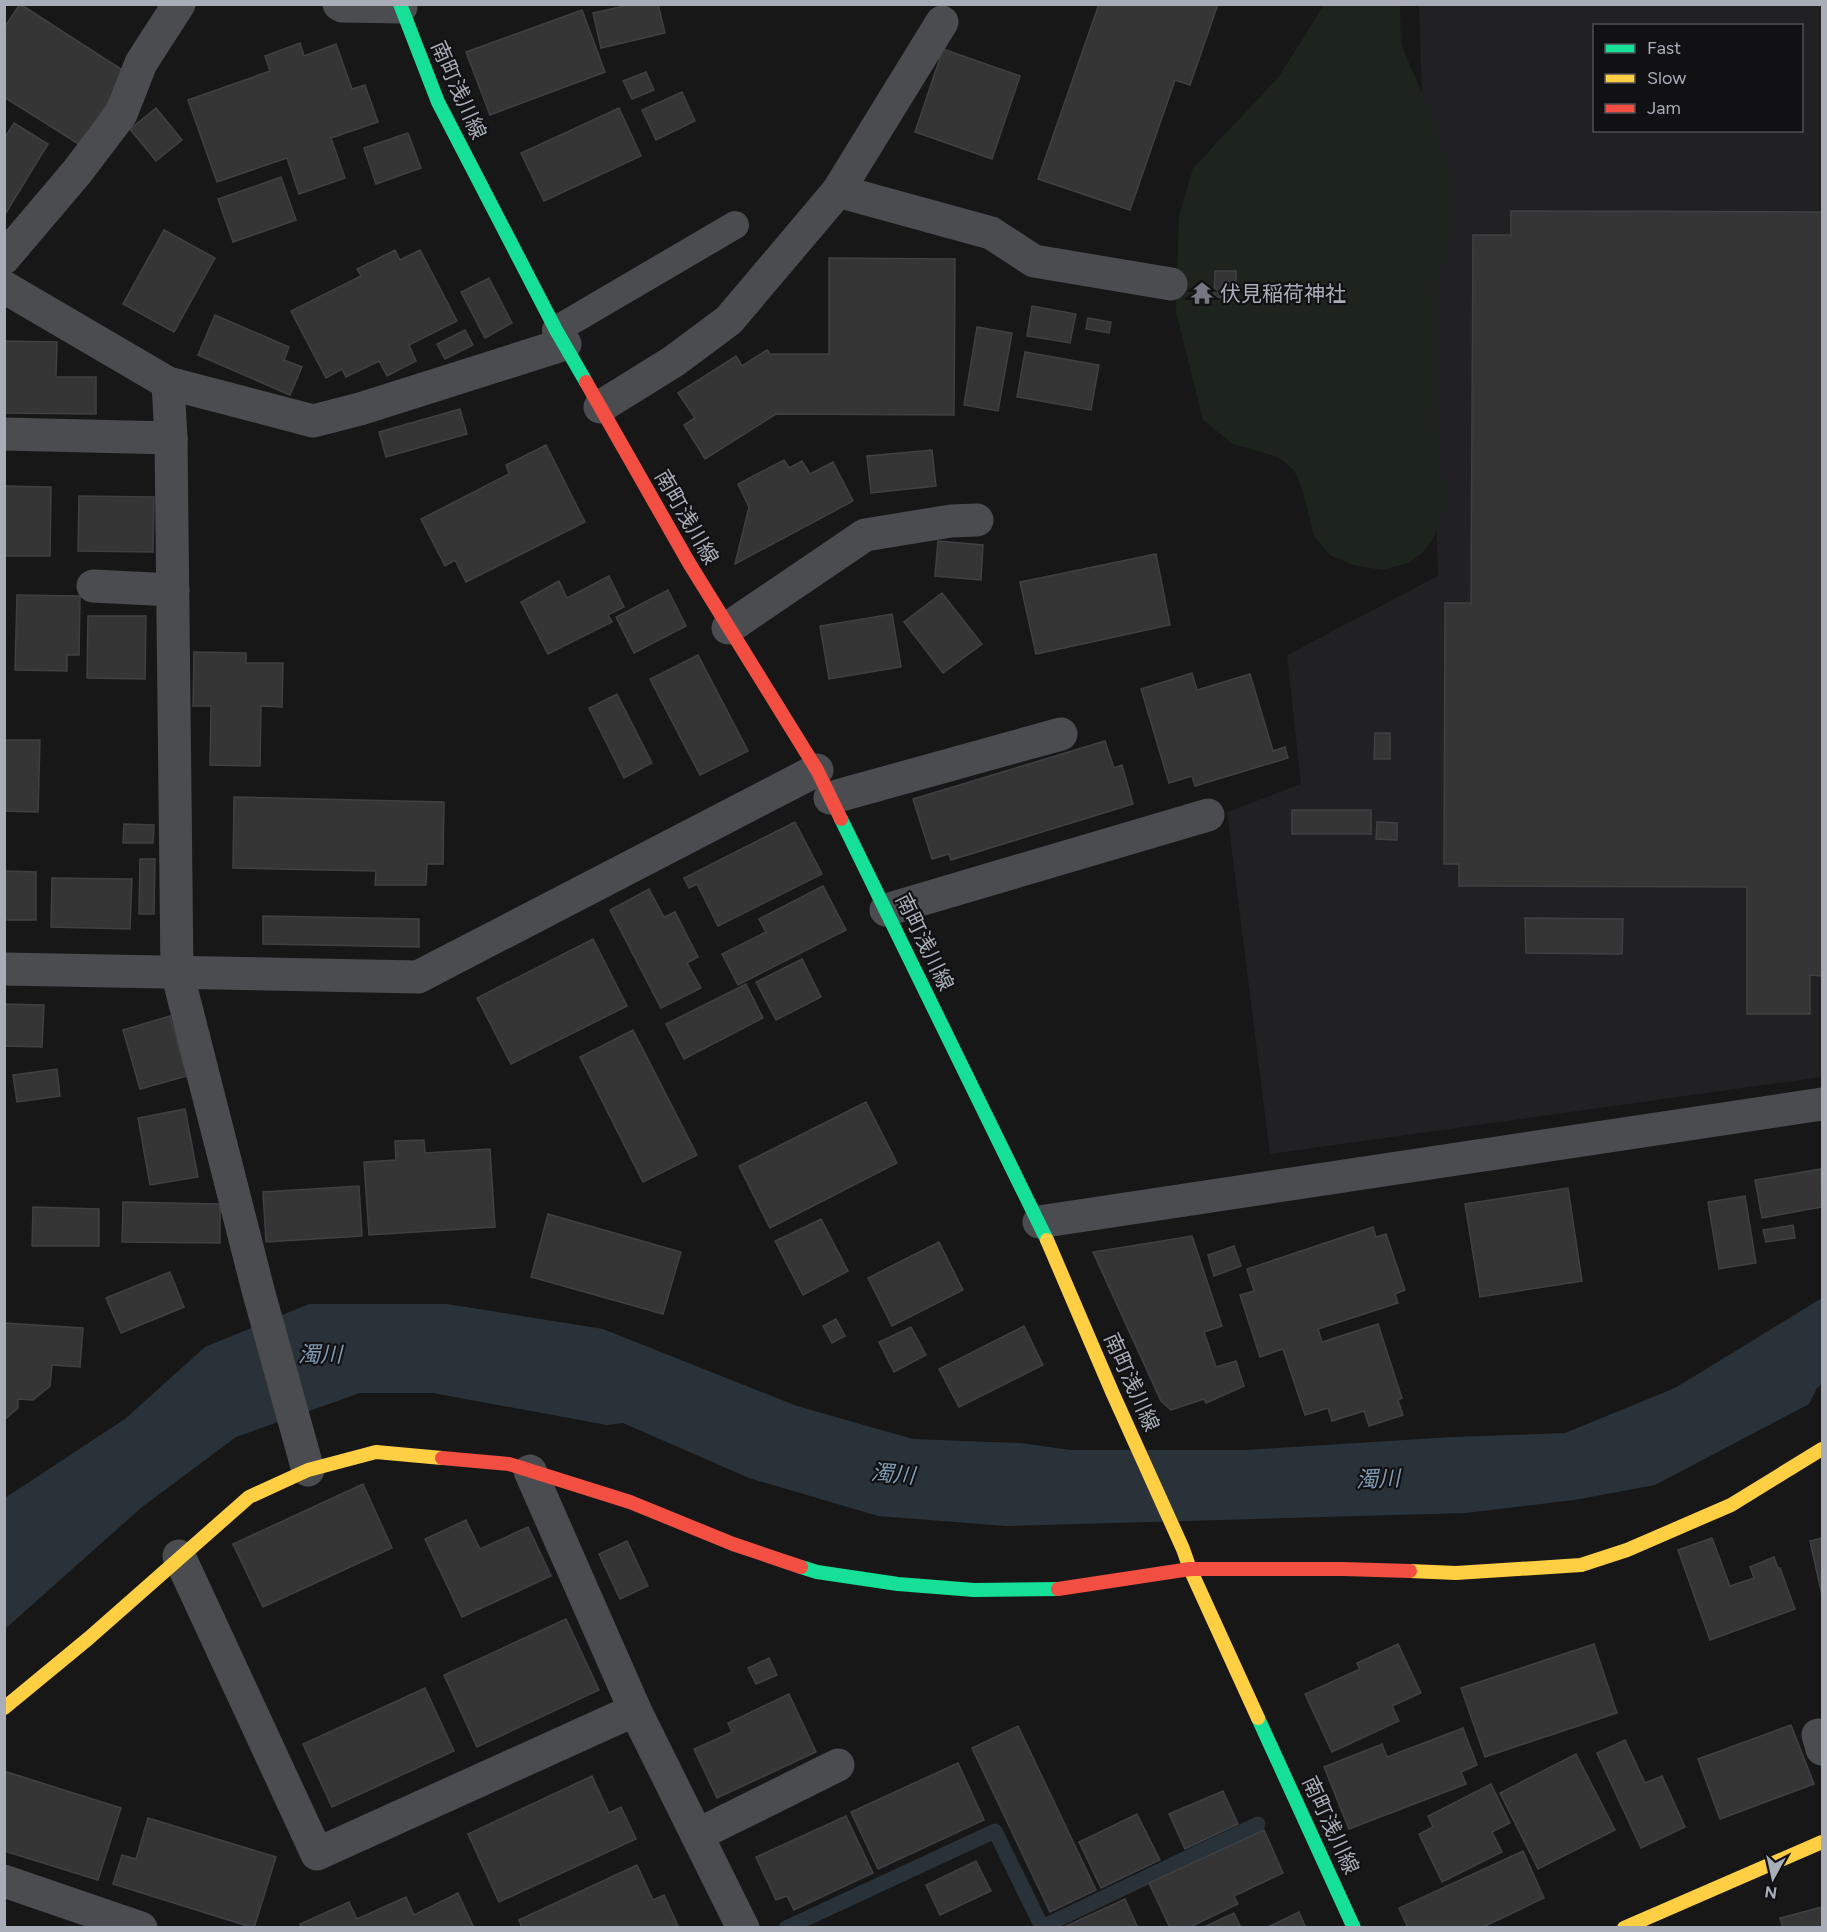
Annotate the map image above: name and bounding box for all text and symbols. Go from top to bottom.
legend [1593,24,1803,132]
street label: 南町浅川線 [426,37,492,143]
text: Fast [1647,37,1681,59]
text: Slow [1647,67,1686,89]
text: Jam [1647,97,1681,119]
temple icon: 伏見稲荷神社 [1189,280,1215,306]
place label: 伏見稲荷神社 [1220,281,1346,306]
street label: 南町浅川線 [650,465,724,569]
street label: 南町浅川線 [891,889,959,995]
street label: 南町浅川線 [1099,1329,1165,1435]
water label: 濁川 [298,1341,344,1368]
water label: 濁川 [870,1459,918,1490]
water label: 濁川 [1356,1465,1402,1493]
street label: 南町浅川線 [1297,1772,1365,1878]
north arrow [1743,1848,1803,1908]
text: N [1764,1882,1778,1903]

